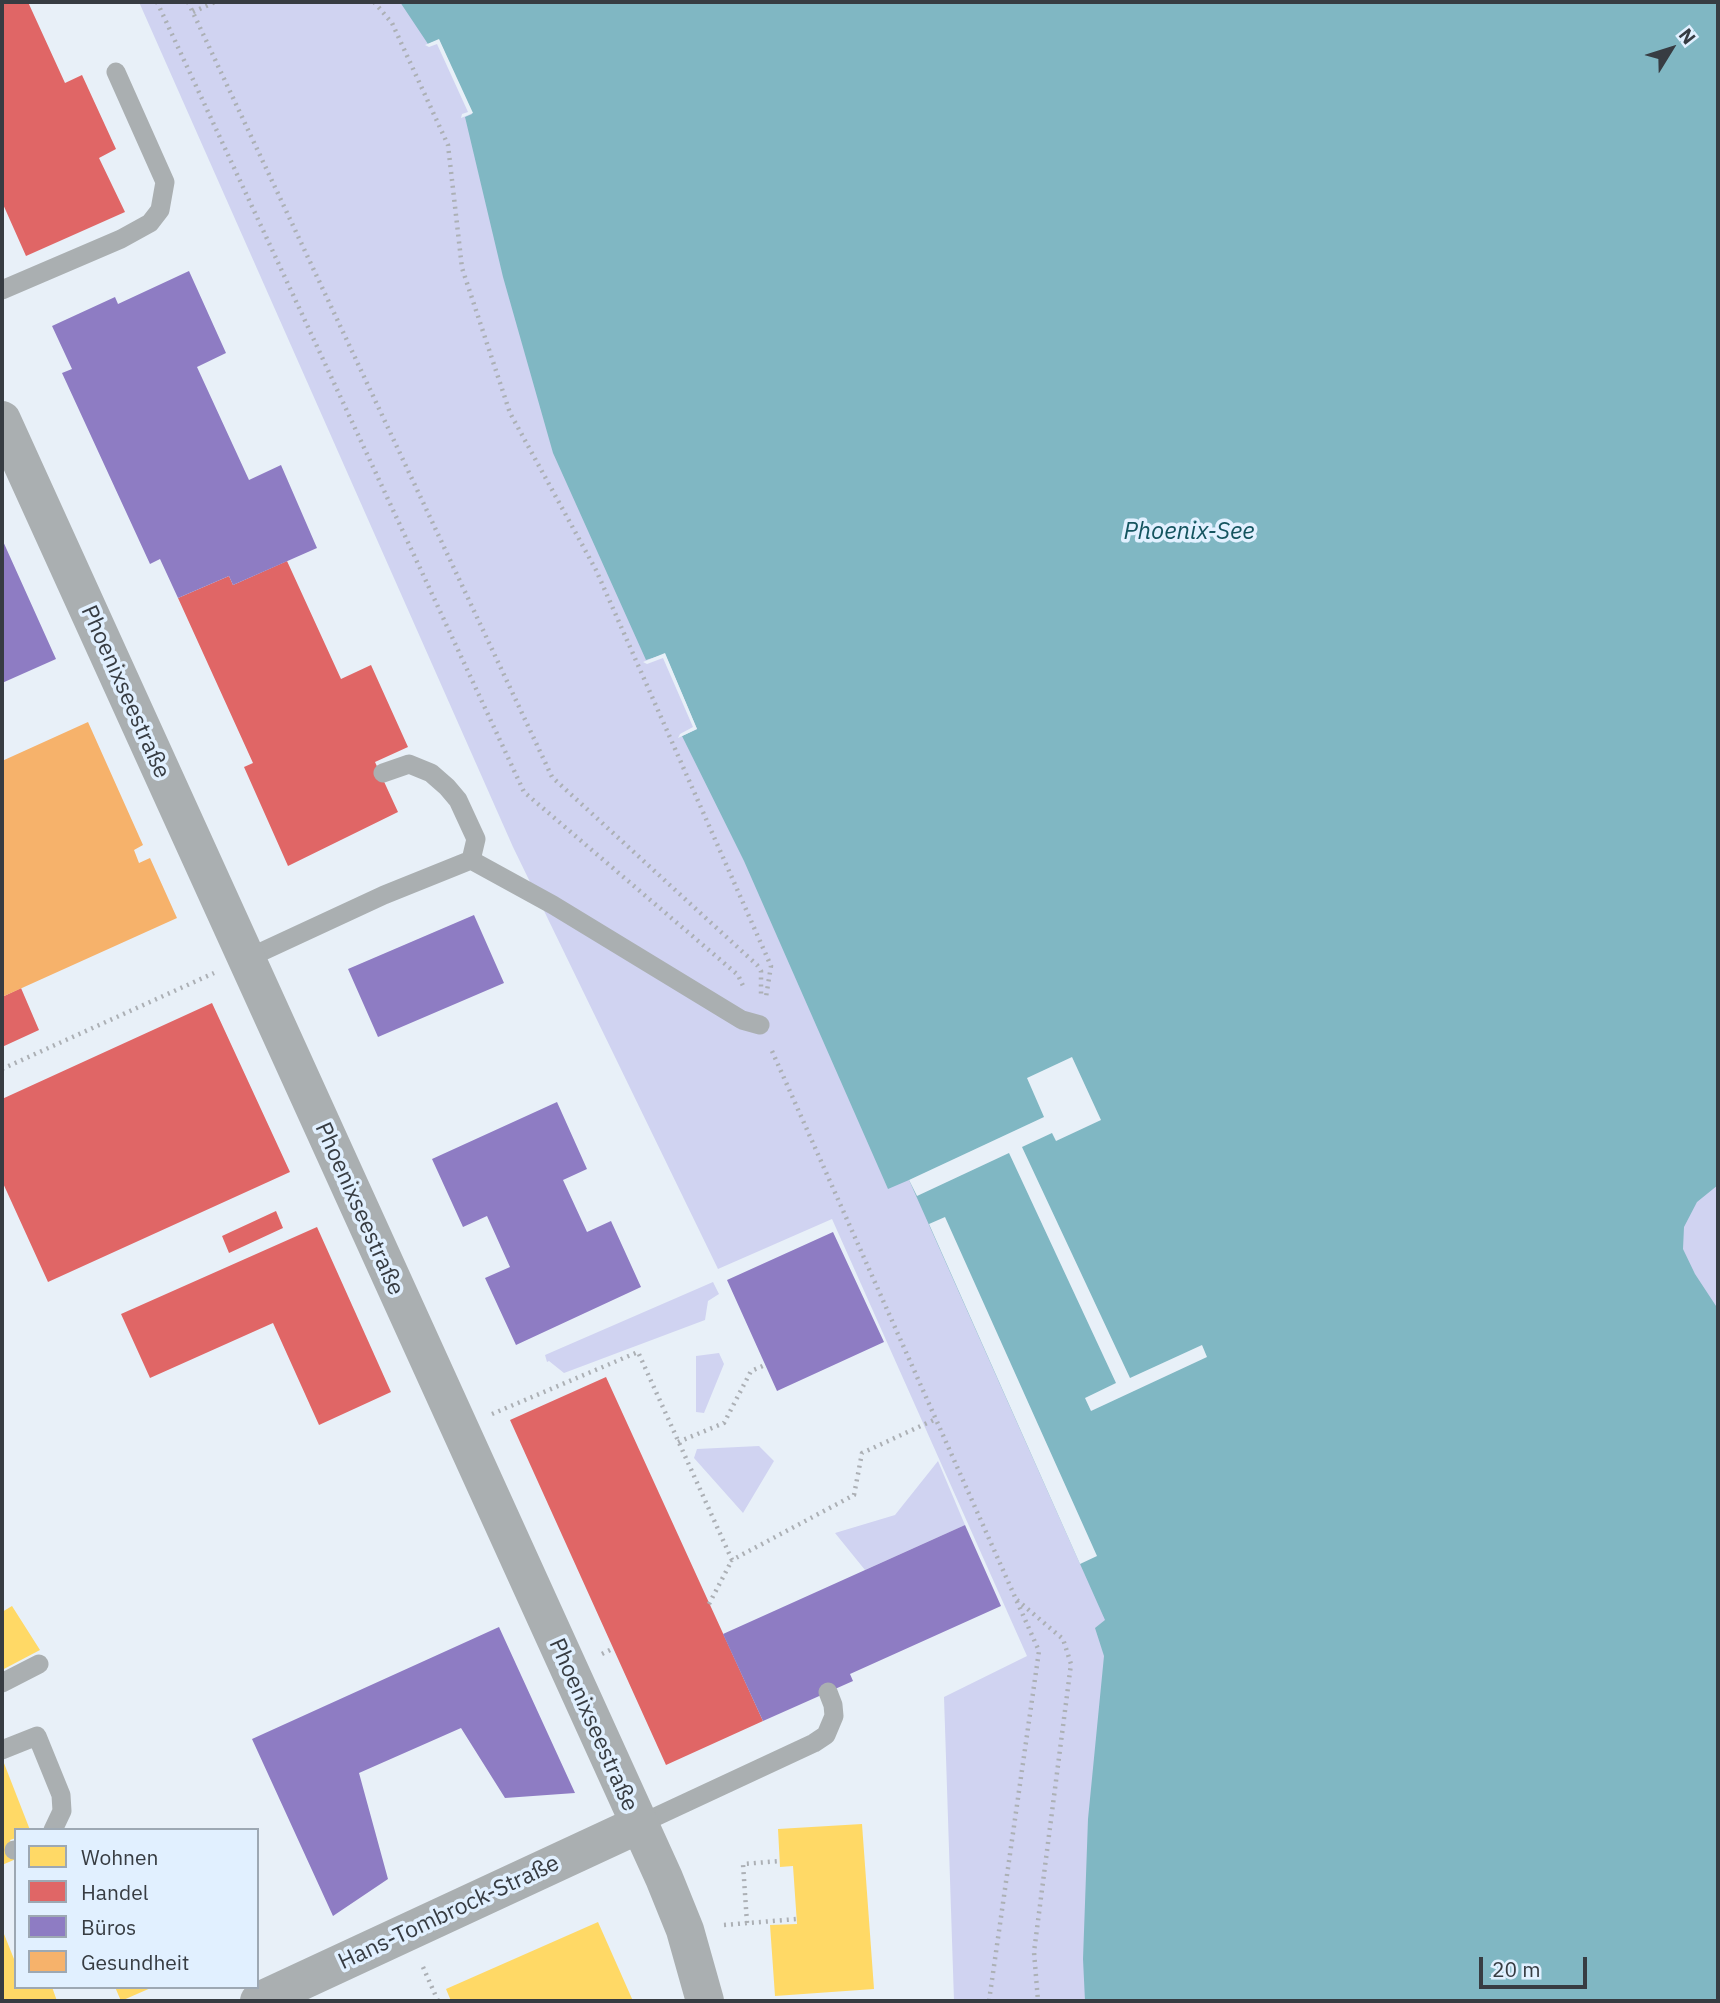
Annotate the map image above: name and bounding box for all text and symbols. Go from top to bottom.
north arrow [1636,14,1706,84]
text: N [1674,23,1701,49]
water label: Phoenix-See [1123,518,1255,546]
street label: Phoenixseestraße [74,601,176,783]
street label: Phoenixseestraße [308,1118,410,1300]
street label: Phoenixseestraße [542,1634,644,1816]
legend [14,1828,259,1989]
text: Wohnen [81,1843,158,1871]
street label: Hans-Tombrock-Straße [334,1850,564,1976]
text: Handel [81,1878,148,1906]
text: Büros [81,1913,136,1941]
scale bar [1482,1944,1590,1988]
text: Gesundheit [81,1948,189,1976]
text: 20 m [1492,1955,1541,1983]

